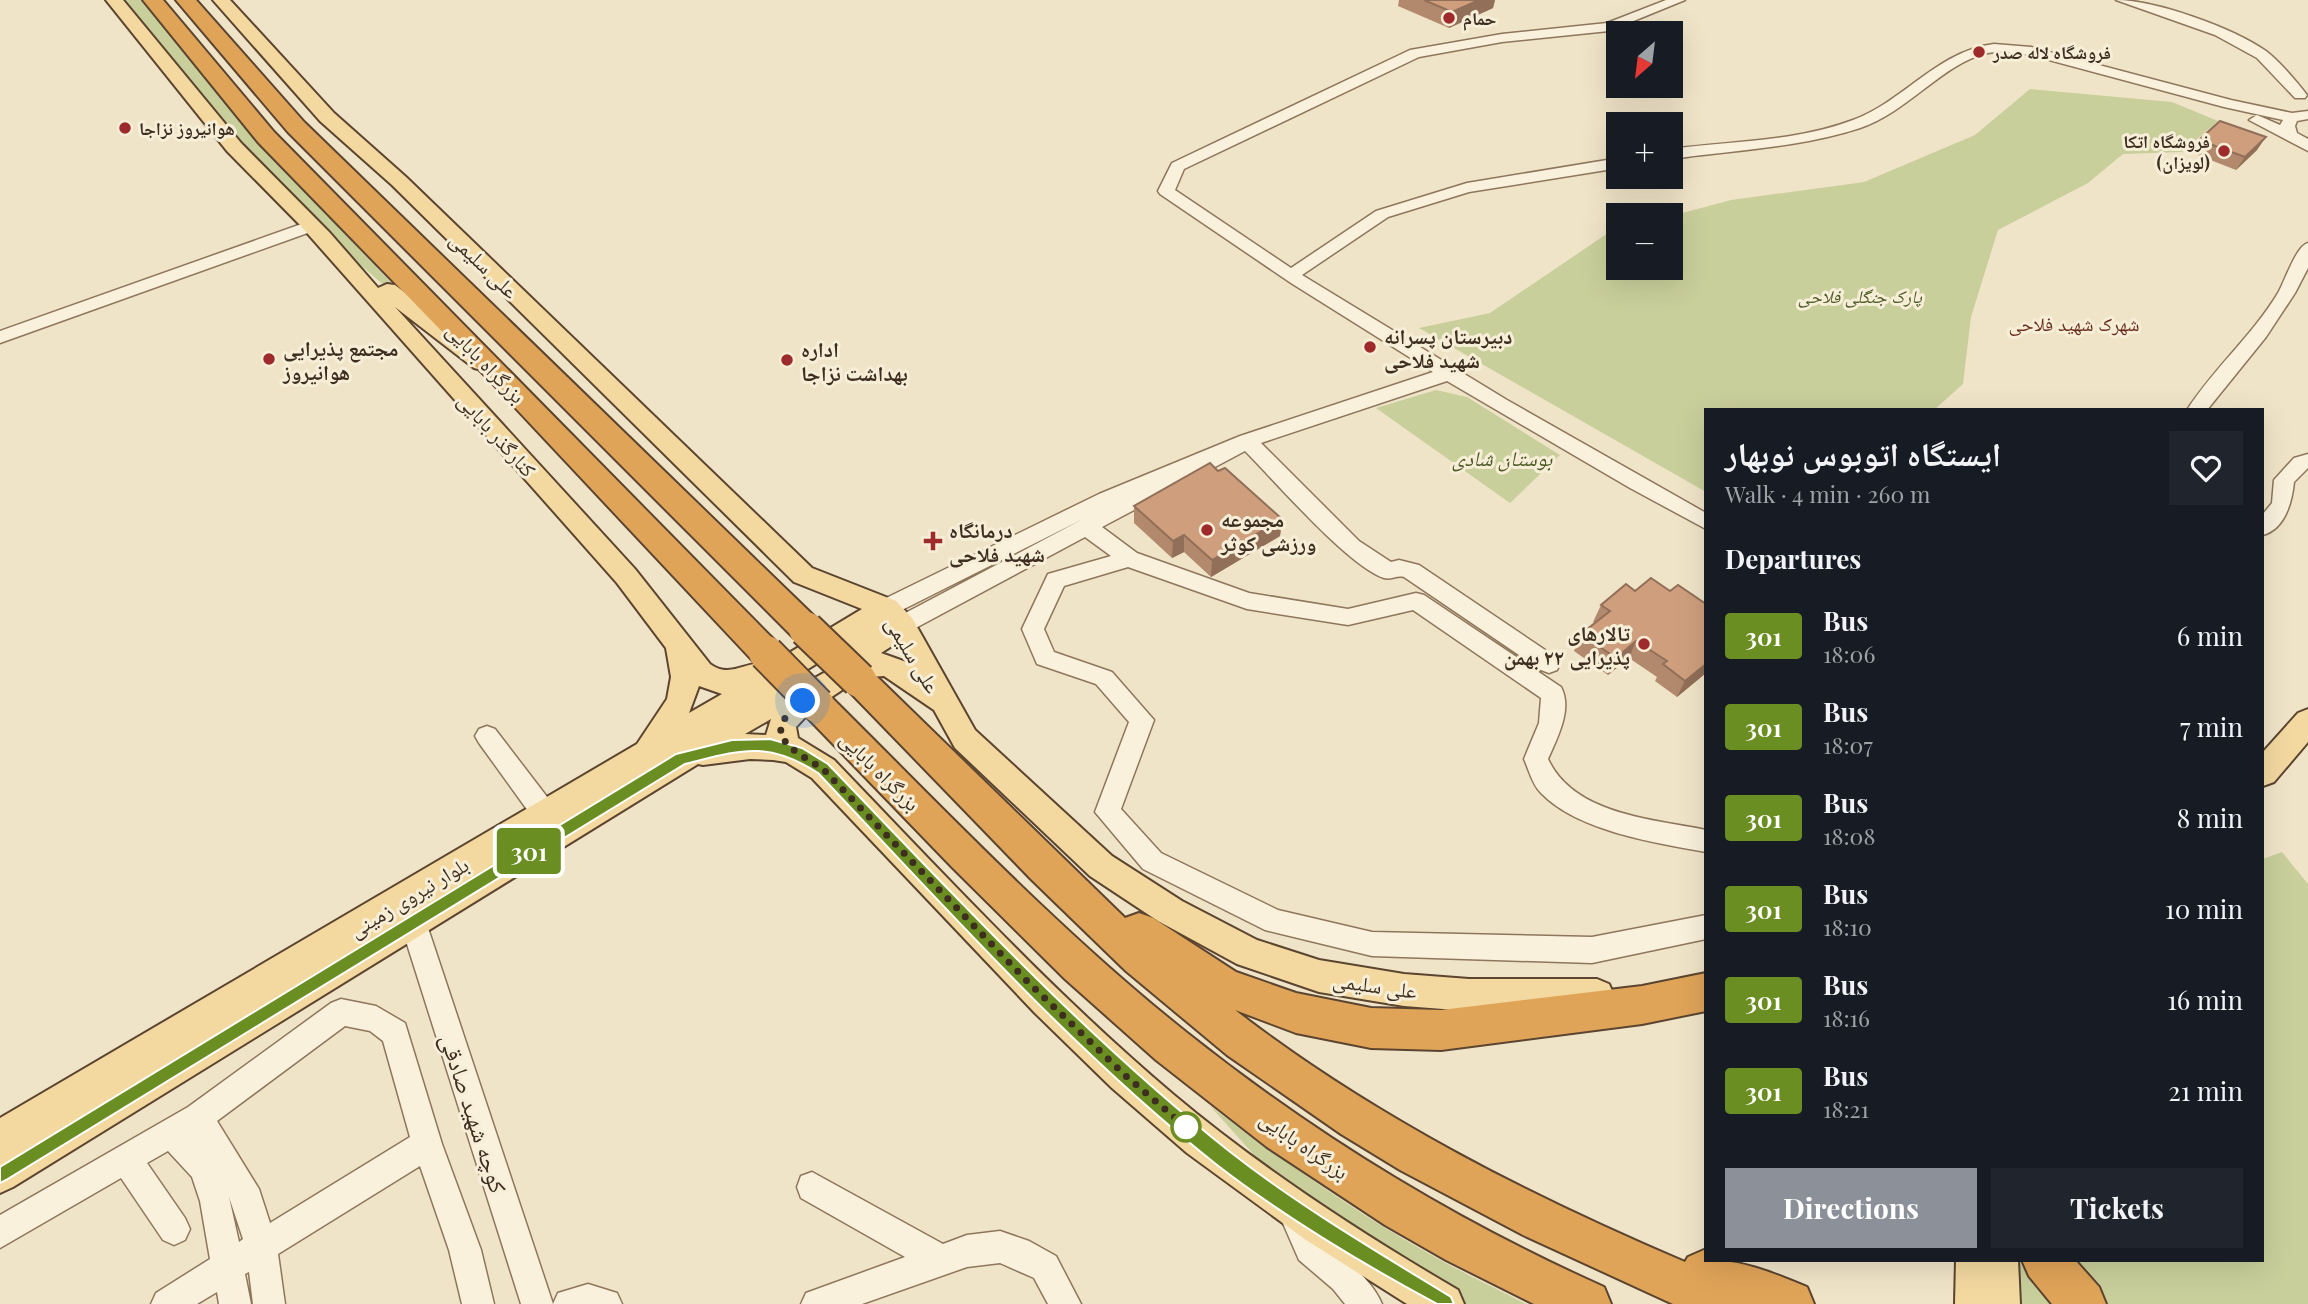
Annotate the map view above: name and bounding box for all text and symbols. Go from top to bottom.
place label: حمام [1463,6,1497,31]
marker: حمام [1441,10,1457,26]
north arrow [1606,21,1684,98]
map controls [1606,21,1683,280]
place label: فروشگاه لاله صدر [1992,40,2111,64]
marker: فروشگاه لاله صدر [1971,44,1987,60]
button: + [1606,112,1683,189]
place label: هوانیروز نزاجا [139,116,235,140]
marker: هوانیروز نزاجا [117,120,133,136]
place label: فروشگاه اتکا (لویزان) [2123,129,2210,174]
marker: فروشگاه اتکا (لویزان) [2216,143,2232,159]
button: − [1606,203,1683,280]
street label: علی سلیمی [444,224,526,305]
park label: پارک جنگلی فلاحی [1798,284,1923,308]
district label: شهرک شهید فلاحی [2009,310,2139,336]
street label: بزرگراه بابایی [441,316,533,409]
place label: دبیرستان پسرانه شهید فلاحی [1384,321,1512,374]
place label: مجتمع پذیرایی هوانیروز [282,333,398,385]
place label: اداره بهداشت نزاجا [801,334,908,386]
marker: دبیرستان پسرانه شهید فلاحی [1362,339,1378,355]
marker: مجتمع پذیرایی هوانیروز [261,351,277,367]
marker: اداره بهداشت نزاجا [779,352,795,368]
street label: کنارگذر بابایی [452,386,543,483]
text: ایستگاه اتوبوس نوبهار [1725,430,2001,474]
button: heart [2169,431,2243,505]
park label: بوستان شادی [1452,443,1553,472]
text: Walk · 4 min · 260 m [1725,478,1930,509]
place label: مجموعه ورزشی کوثر [1220,504,1316,557]
place label: درمانگاه شهید فلاحی [949,515,1045,568]
marker: مجموعه ورزشی کوثر [1199,522,1215,538]
marker: درمانگاه شهید فلاحی [923,531,943,551]
text: Departures [1725,541,1861,576]
text: Bus [1823,603,1868,638]
street label: علی سلیمی [879,610,948,699]
place label: تالارهای پذیرایی ۲۲ بهمن [1504,618,1630,671]
text: 6 min [2177,618,2243,653]
text: 301 [1745,620,1782,652]
marker: تالارهای پذیرایی ۲۲ بهمن [1636,636,1652,652]
text: 18:06 [1823,638,1875,669]
your location [785,683,820,718]
text: Bus [1823,694,1868,729]
text: 7 min [2180,709,2243,744]
text: 301 [1745,711,1782,743]
street label: بزرگراه بابایی [834,724,927,817]
text: 18:07 [1823,729,1873,760]
text: Bus [1823,785,1868,820]
text: 8 min [2177,800,2243,835]
text: 301 [1745,802,1782,834]
text: 18:08 [1823,820,1875,851]
line badge: 301 [489,828,569,874]
text: 301 [511,835,547,867]
street label: بلوار نیروی زمینی [343,849,473,944]
text: Bus [1823,876,1868,911]
text: 10 min [2165,891,2243,926]
text: 301 [1745,893,1782,925]
text: 18:10 [1823,911,1872,942]
street label: علی سلیمی [1331,964,1419,1005]
text: Bus [1823,967,1868,1002]
text: 16 min [2167,982,2243,1017]
text: 301 [1745,984,1782,1016]
text: 18:16 [1823,1002,1870,1033]
street label: کوچه شهید صادقی [434,1029,516,1197]
text: Bus [1823,1058,1868,1093]
text: 21 min [2168,1073,2243,1108]
text: 301 [1745,1075,1782,1107]
text: 18:21 [1823,1093,1869,1124]
street label: بزرگراه بابایی [1255,1103,1355,1186]
unlabelled marker [1171,1112,1201,1142]
button: Directions [1725,1168,1977,1248]
button: Tickets [1991,1168,2243,1248]

